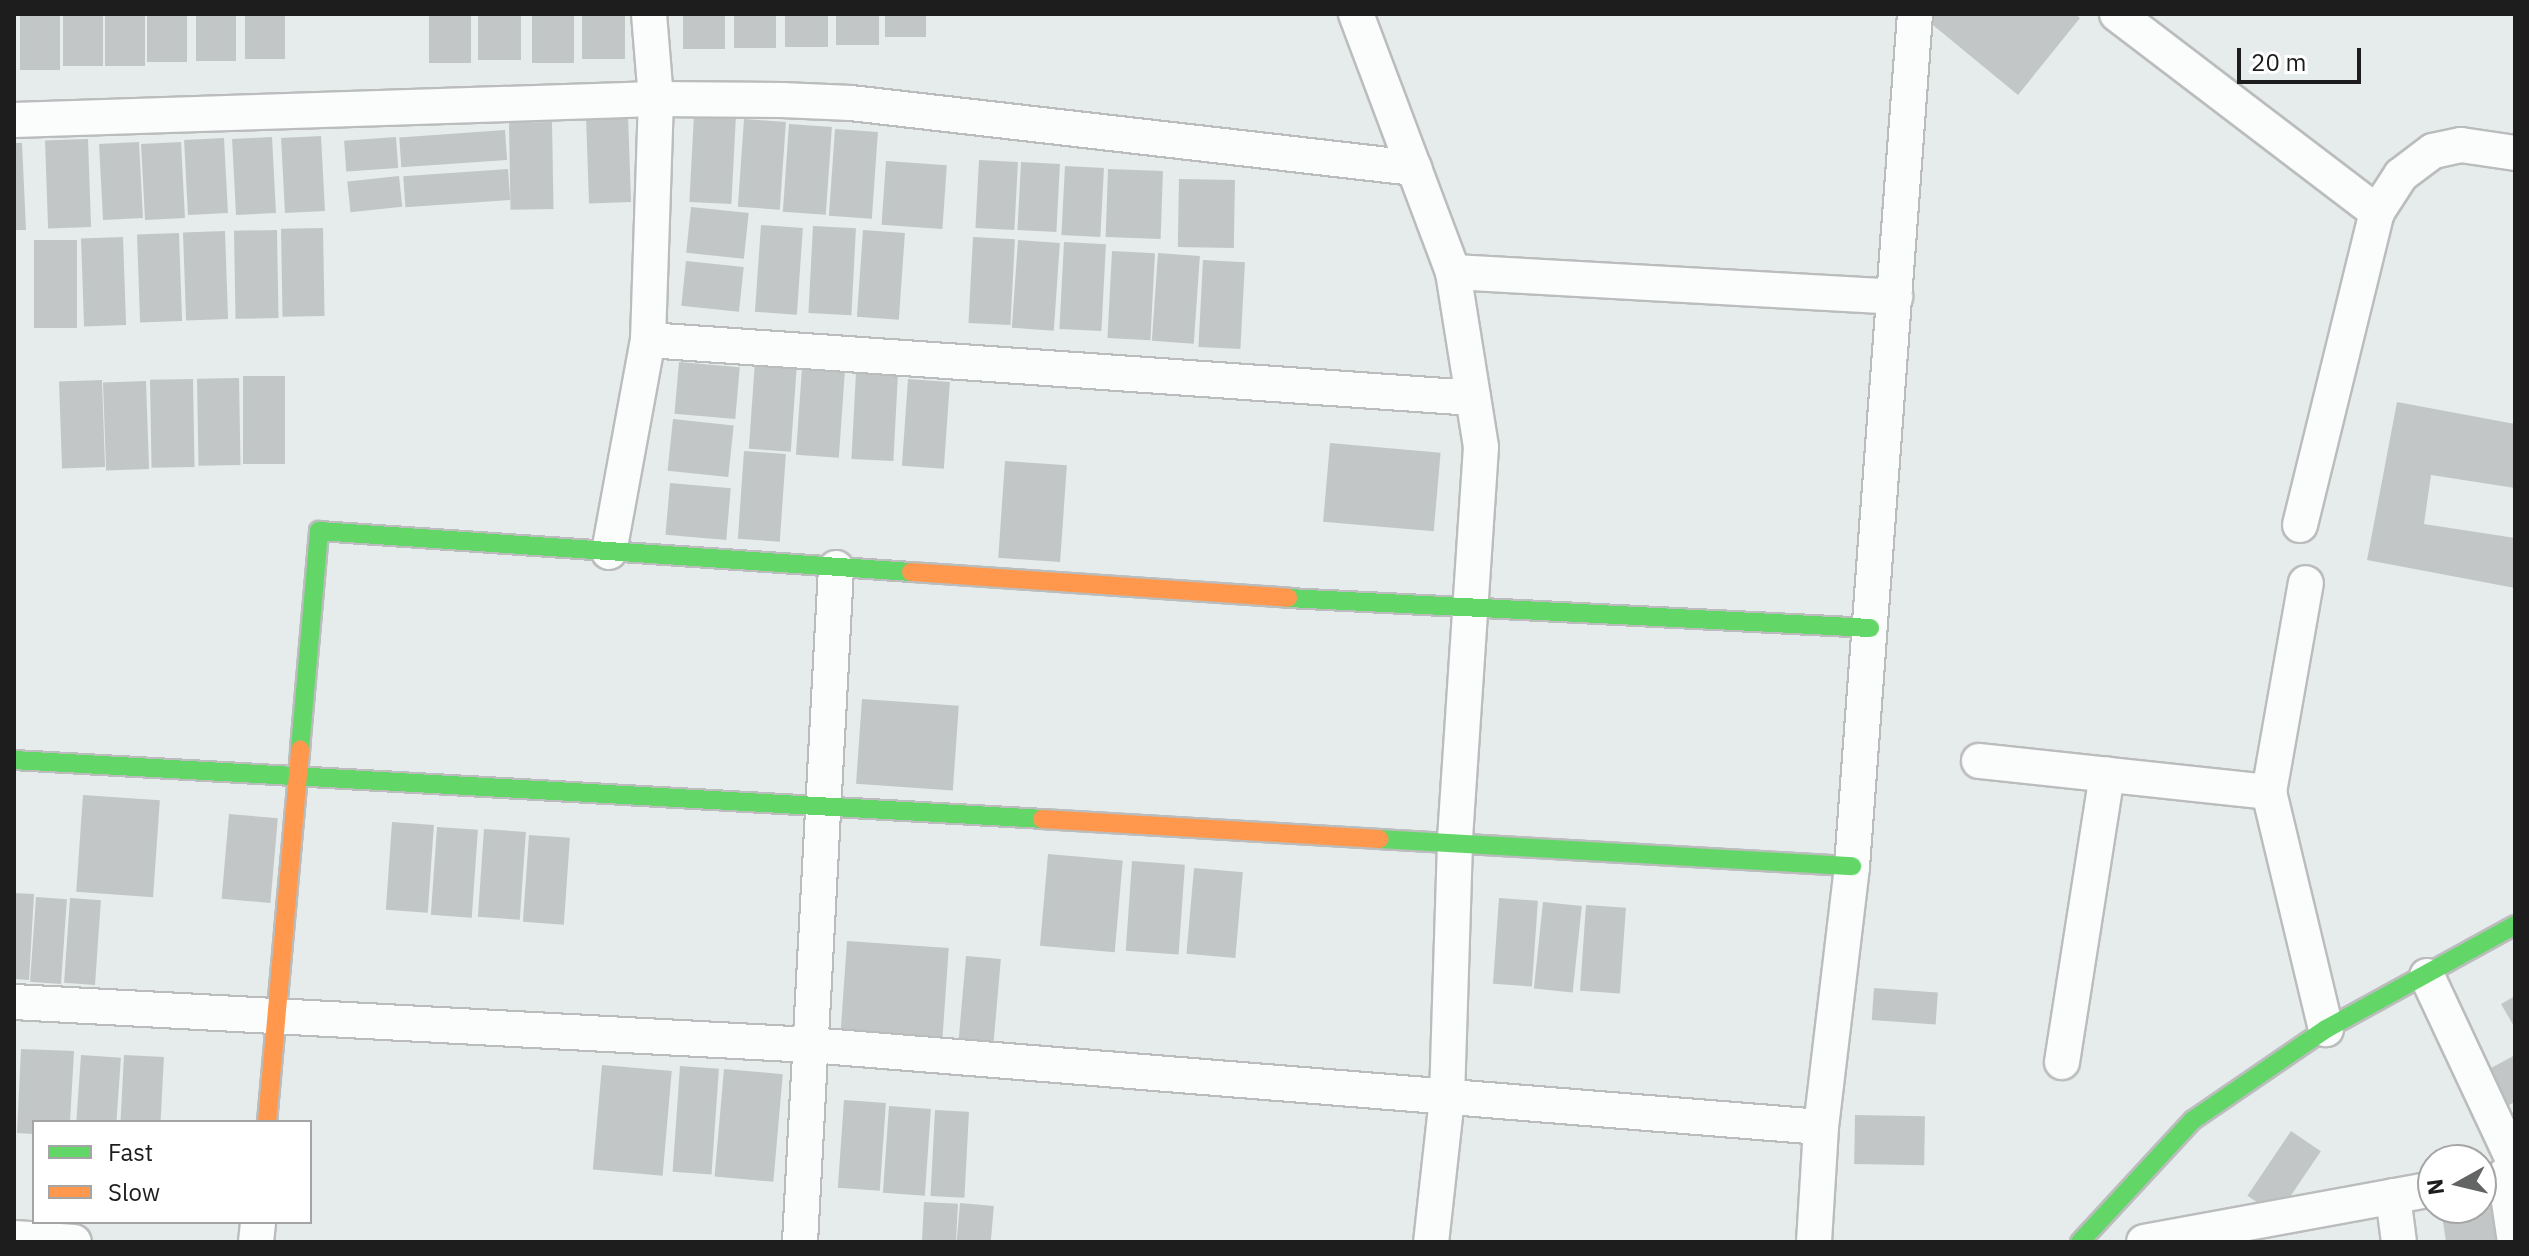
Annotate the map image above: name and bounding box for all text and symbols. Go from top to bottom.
scale bar [2241,32,2365,82]
text: 20 m [2251,46,2306,78]
legend [32,1120,312,1224]
text: Fast [108,1136,153,1168]
north arrow [2417,1144,2497,1224]
text: Slow [108,1176,160,1208]
text: N [2419,1177,2450,1197]

